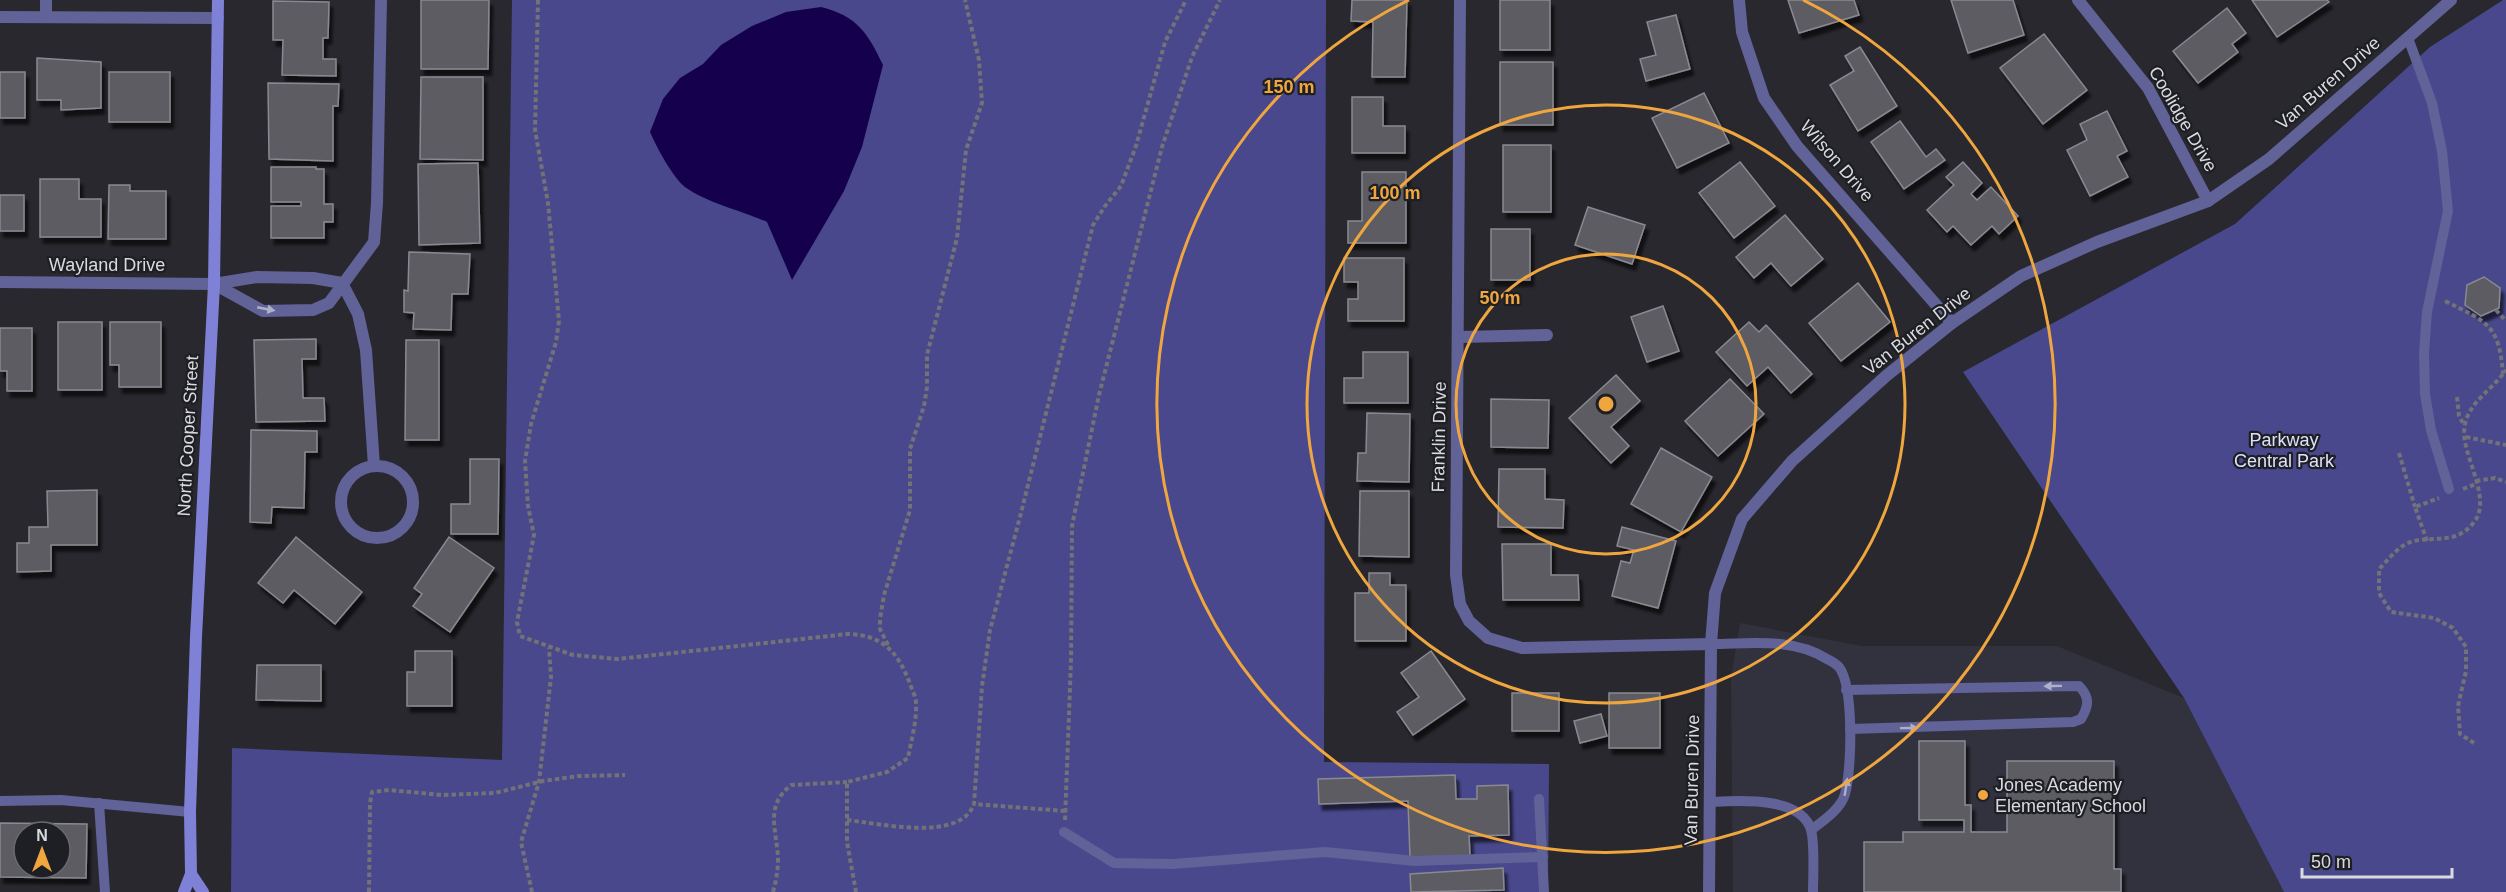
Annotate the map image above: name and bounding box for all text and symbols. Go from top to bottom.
street label: Van Buren Drive [2272,33,2384,133]
street label: Coolidge Drive [2145,63,2221,175]
text: 150 m [1263,77,1315,97]
street label: Wilson Drive [1796,116,1878,206]
text: 100 m [1369,183,1421,203]
street label: Wayland Drive [49,255,165,275]
street label: Van Buren Drive [1859,283,1975,379]
text: 50 m [1479,288,1521,308]
one-way arrow [257,305,276,314]
street label: North Cooper Street [174,355,202,517]
street label: Franklin Drive [1428,381,1450,493]
centre of rings [1596,394,1616,414]
park label: Parkway Central Park [2234,430,2335,471]
one-way arrow [2044,682,2063,691]
street label: Van Buren Drive [1681,714,1703,846]
one-way arrow [1899,723,1918,733]
place label: Jones Academy Elementary School [1995,775,2146,816]
one-way arrow [1842,777,1851,796]
marker: Jones Academy Elementary School [1976,788,1990,802]
north arrow [12,820,72,880]
text: N [36,827,48,844]
scale bar [2302,841,2452,879]
text: 50 m [2311,852,2351,872]

